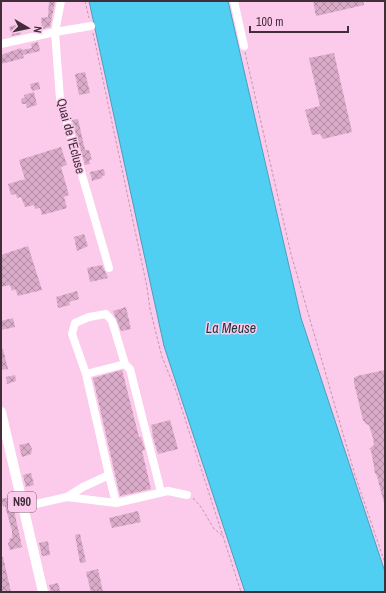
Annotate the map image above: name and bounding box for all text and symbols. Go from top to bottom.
north arrow [8,8,48,48]
scale bar [250,8,348,34]
text: 100 m [256,14,283,30]
text: N [30,25,45,34]
street label: Quai de l'Ecluse [53,96,89,176]
water label: La Meuse [206,319,256,337]
road number: N90 [8,492,36,512]

